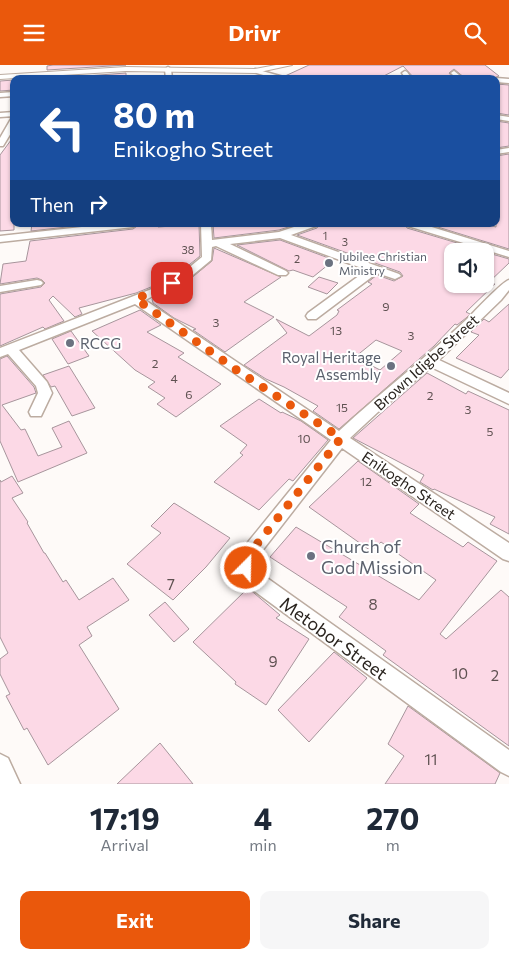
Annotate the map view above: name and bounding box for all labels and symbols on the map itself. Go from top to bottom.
house number: 1 [323,229,327,242]
house number: 3 [342,235,348,248]
house number: 38 [182,243,195,256]
place label: Jubilee Christian Ministry [339,249,427,277]
house number: 2 [294,252,300,265]
marker: Jubilee Christian Ministry [323,257,335,269]
pin [151,262,193,304]
house number: 9 [382,299,390,313]
street label: Brown Idigbe Street [370,310,482,414]
house number: 3 [213,315,220,329]
house number: 13 [330,323,342,337]
house number: 3 [408,328,415,342]
place label: RCCG [80,334,121,352]
marker: RCCG [64,337,76,349]
place label: Royal Heritage Assembly [282,348,381,383]
house number: 2 [152,356,159,370]
marker: Royal Heritage Assembly [385,360,397,372]
house number: 4 [170,371,178,385]
house number: 6 [185,387,193,401]
house number: 2 [427,388,434,402]
house number: 15 [336,400,348,414]
house number: 3 [465,402,472,416]
house number: 5 [487,424,494,438]
house number: 10 [298,431,311,445]
street label: Enikogho Street [359,447,459,523]
house number: 12 [360,474,372,488]
place label: Church of God Mission [321,535,423,578]
position arrow [219,541,271,593]
marker: Church of God Mission [305,550,317,562]
house number: 7 [167,575,175,593]
street label: Metobor Street [276,592,392,684]
house number: 8 [368,595,378,613]
house number: 9 [268,652,278,670]
house number: 10 [452,664,468,682]
house number: 2 [491,666,499,684]
house number: 11 [425,750,437,768]

